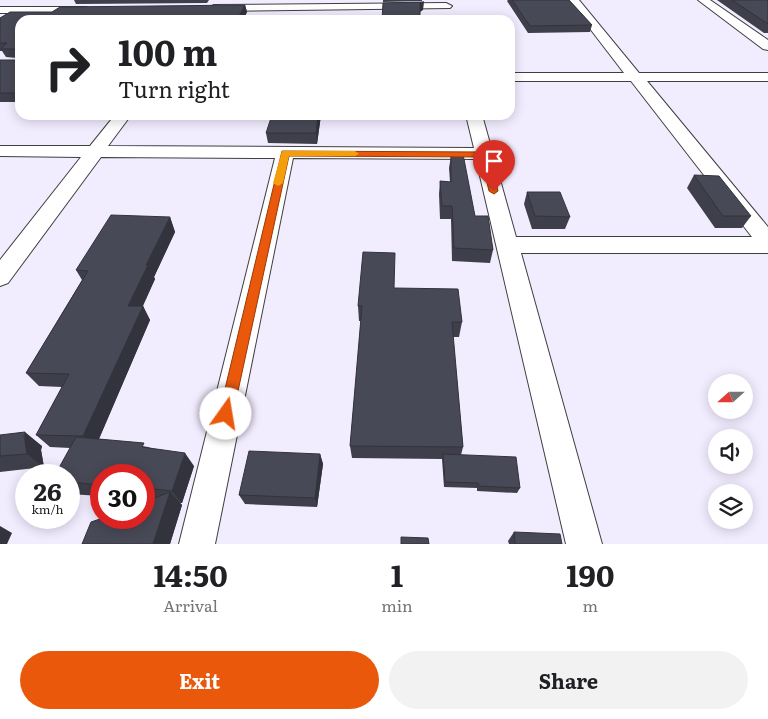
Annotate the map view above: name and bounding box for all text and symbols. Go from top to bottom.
text: 100 m [118,25,218,77]
icon: right [35,35,100,100]
text: Turn right [118,72,230,105]
pin [473,140,515,191]
icon: arrive [480,147,508,175]
north arrow [708,374,752,419]
map controls [708,374,753,529]
position arrow [199,387,251,439]
button: sound [708,429,753,474]
speed limit sign: 30 [90,464,155,529]
text: 26 [33,472,62,509]
button: layers [708,484,753,529]
text: km/h [32,500,63,518]
text: 14:50 [154,552,228,596]
text: 1 [391,552,403,596]
text: 190 [566,552,614,596]
text: Arrival [163,593,218,617]
text: min [381,593,413,617]
text: m [583,593,598,617]
button: Exit [20,651,379,709]
button: Share [389,651,748,709]

